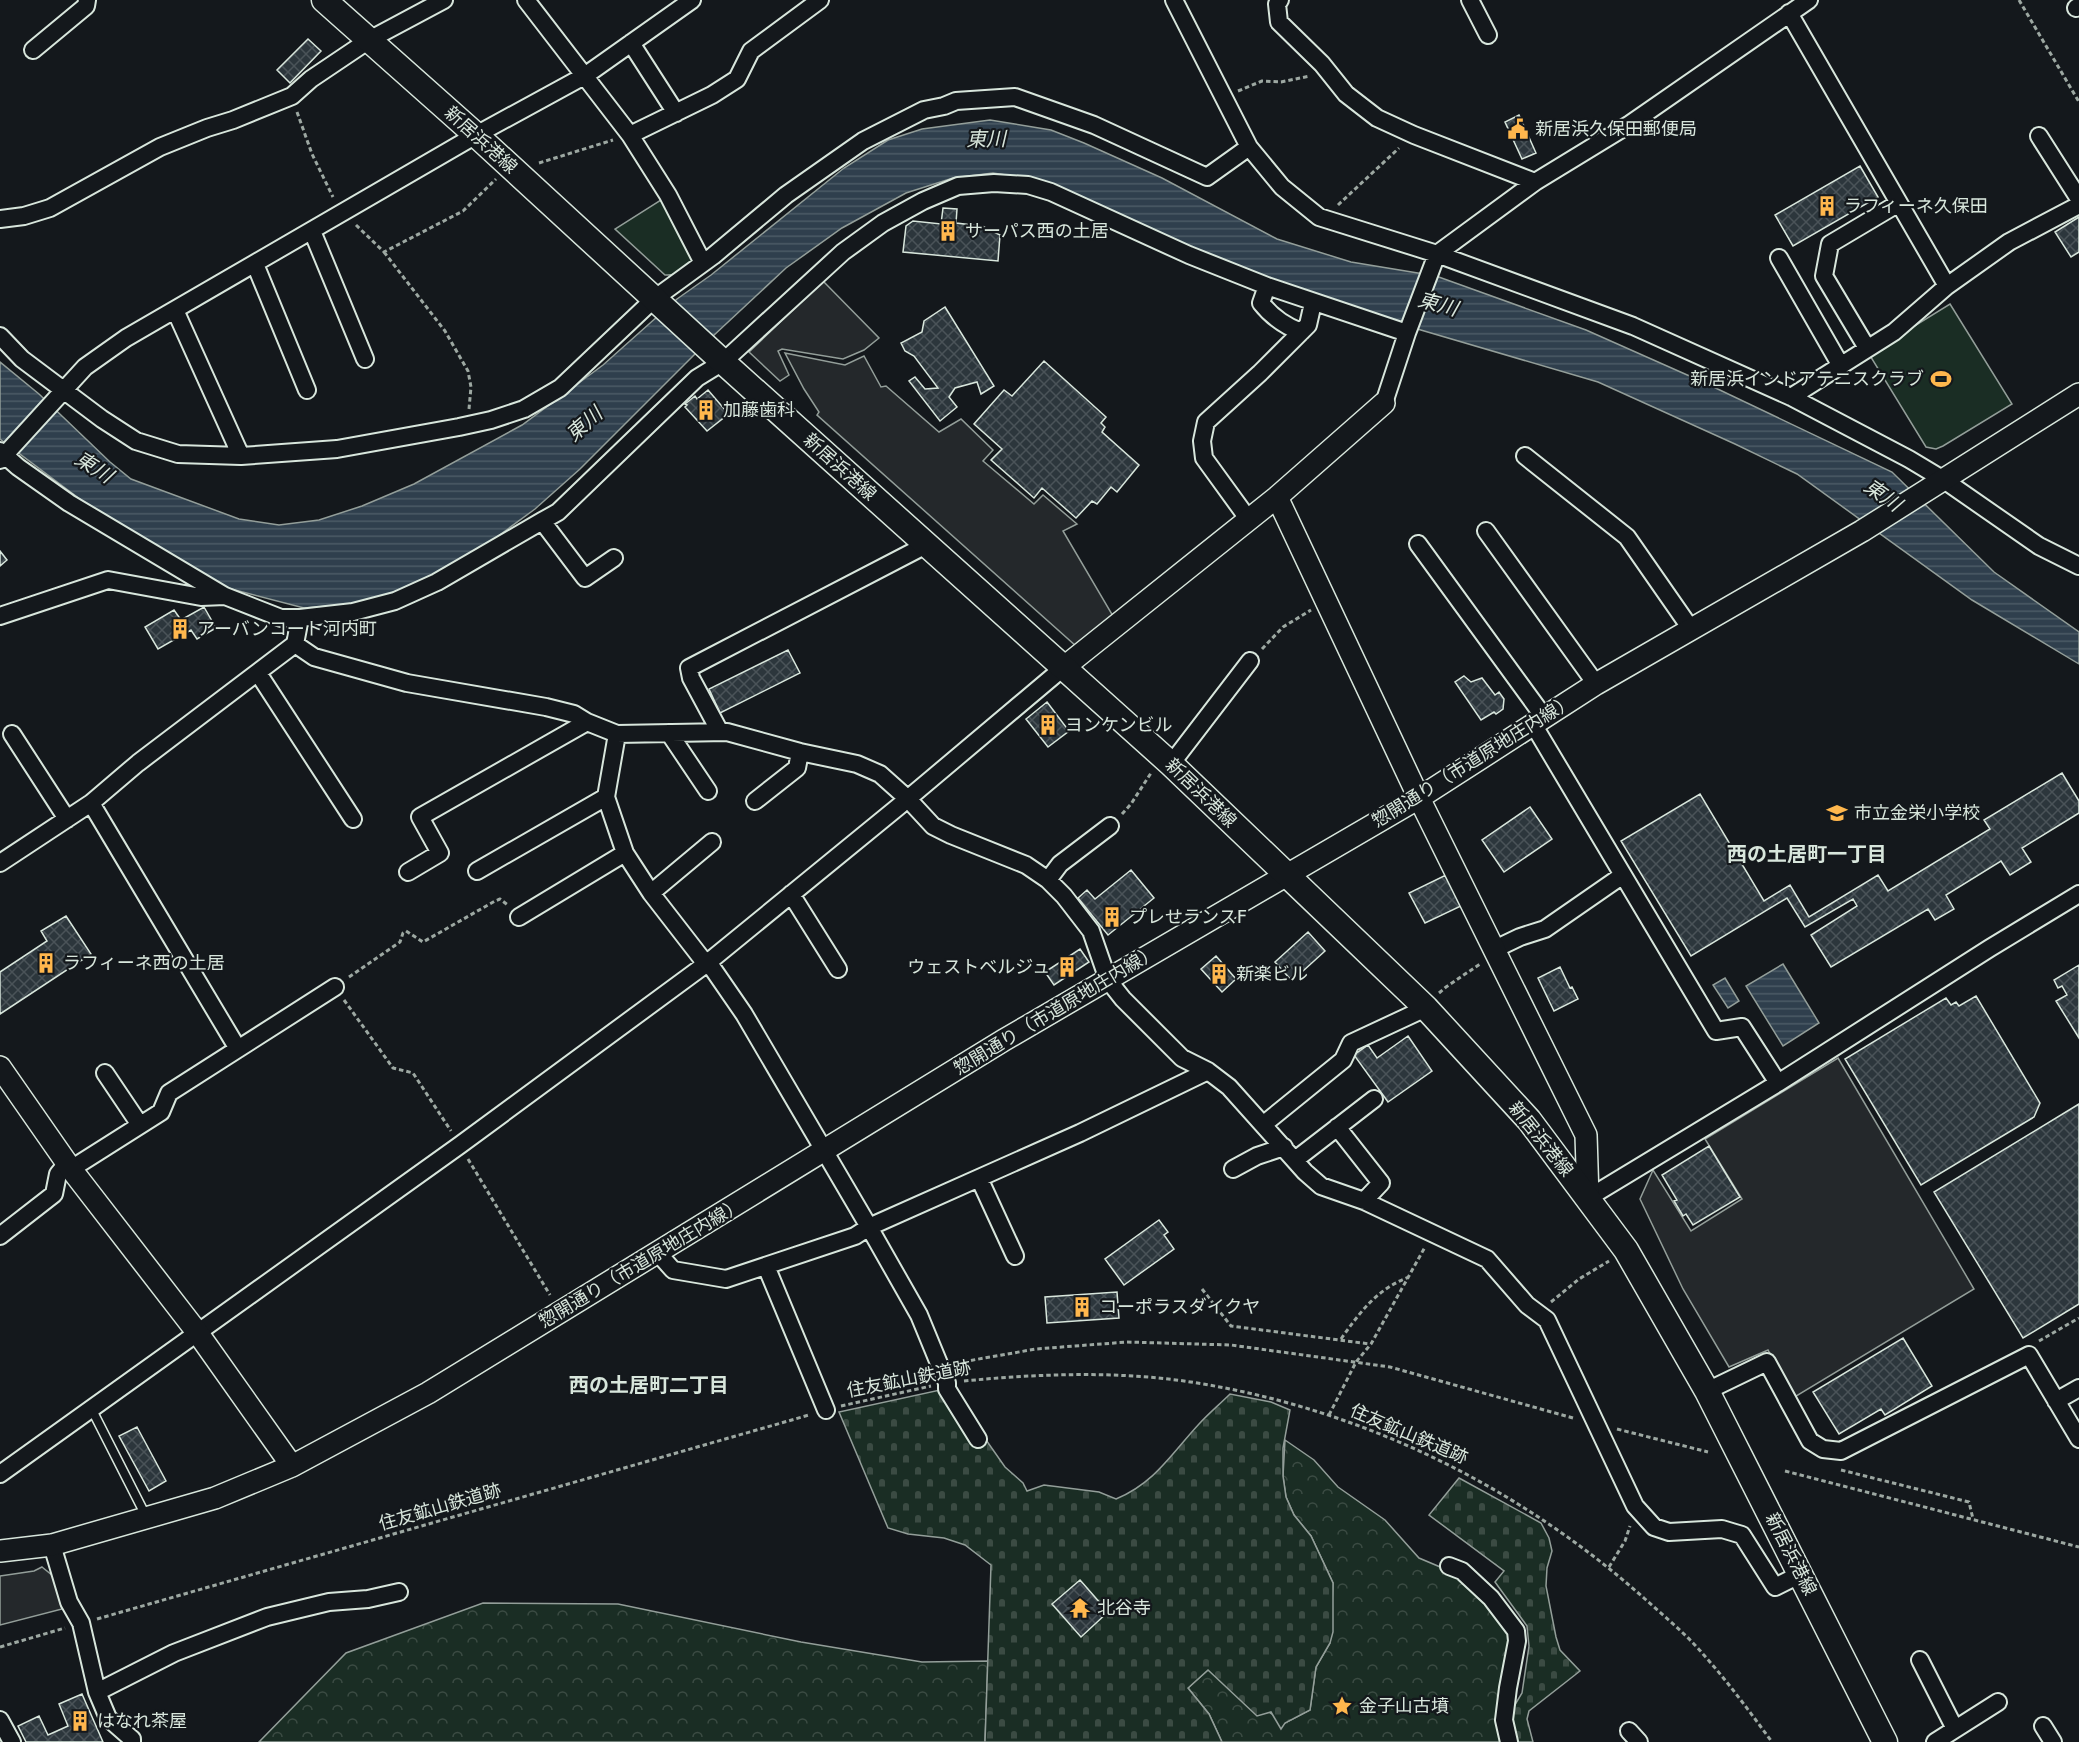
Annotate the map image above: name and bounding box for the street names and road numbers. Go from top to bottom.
street label: 新居浜港線 [441,102,522,178]
street label: 新居浜港線 [800,429,881,505]
street label: 惣開通り（市道原地庄内線） [1368,690,1578,831]
street label: 新居浜港線 [1162,754,1241,831]
street label: 惣開通り（市道原地庄内線） [950,940,1161,1079]
street label: 新居浜港線 [1505,1097,1578,1180]
street label: 惣開通り（市道原地庄内線） [535,1193,746,1332]
street label: 住友鉱山鉄道跡 [845,1356,973,1401]
street label: 住友鉱山鉄道跡 [1347,1399,1471,1468]
street label: 住友鉱山鉄道跡 [376,1479,503,1534]
street label: 新居浜港線 [1762,1509,1821,1599]

